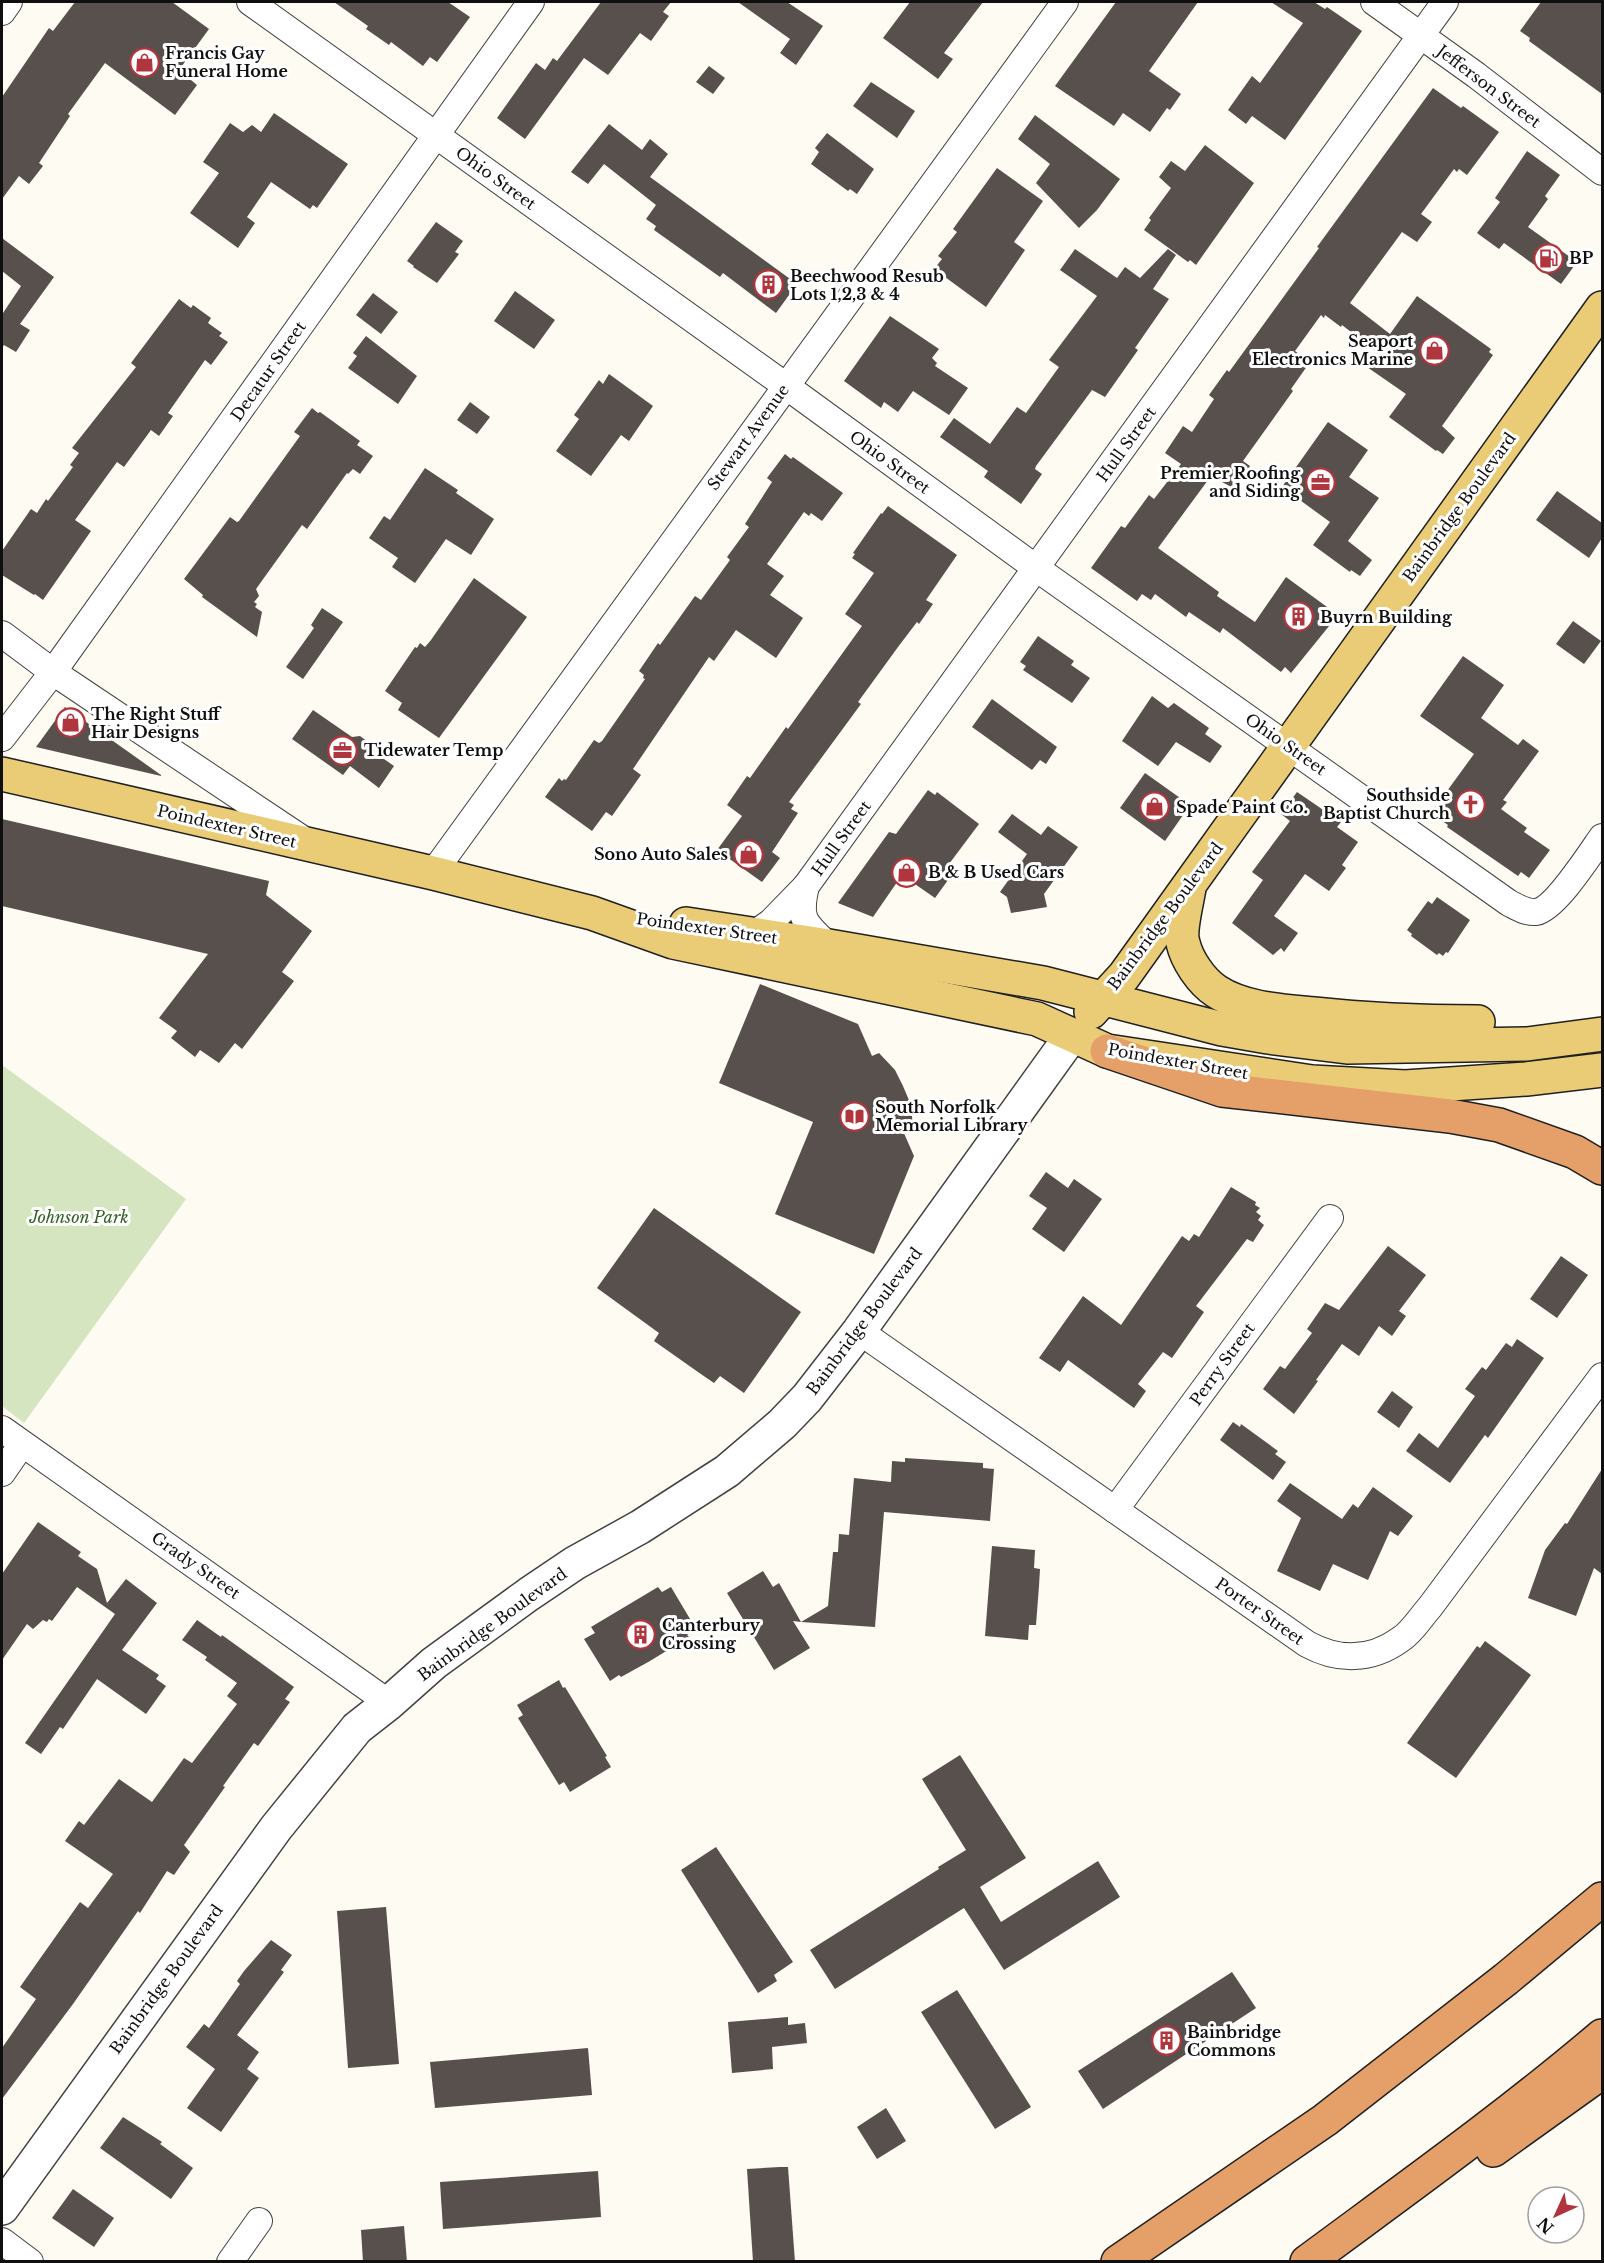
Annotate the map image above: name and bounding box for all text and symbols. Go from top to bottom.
street label: Jefferson Street [1432,39,1545,132]
place label: Francis Gay Funeral Home [165,43,288,81]
shop icon: Francis Gay Funeral Home [128,46,160,78]
street label: Ohio Street [452,142,540,214]
fuel station icon: BP [1532,242,1564,274]
place label: BP [1569,248,1594,268]
place label: Beechwood Resub Lots 1,2,3 & 4 [790,266,944,304]
building icon: Beechwood Resub Lots 1,2,3 & 4 [753,269,785,301]
street label: Decatur Street [226,317,310,425]
place label: Seaport Electronics Marine [1252,331,1414,369]
shop icon: Seaport Electronics Marine [1418,334,1450,366]
street label: Stewart Avenue [703,380,793,494]
street label: Hull Street [1092,402,1160,486]
street label: Ohio Street [846,426,934,498]
street label: Bainbridge Boulevard [1398,428,1520,586]
place label: Premier Roofing and Siding [1160,463,1301,501]
office icon: Premier Roofing and Siding [1305,466,1337,498]
building icon: Buyrn Building [1283,601,1315,633]
place label: Buyrn Building [1320,607,1453,627]
place label: The Right Stuff Hair Designs [91,704,223,742]
shop icon: The Right Stuff Hair Designs [54,707,86,739]
street label: Ohio Street [1242,709,1330,779]
office icon: Tidewater Temp [327,734,359,766]
place label: Tidewater Temp [364,740,503,760]
place label: Southside Baptist Church [1323,785,1451,823]
church icon: Southside Baptist Church [1455,788,1487,820]
shop icon: Spade Paint Co. [1139,791,1171,823]
street label: Hull Street [807,796,875,880]
place label: Spade Paint Co. [1176,797,1308,817]
street label: Poindexter Street [155,800,299,852]
shop icon: Sono Auto Sales [733,838,765,870]
street label: Bainbridge Boulevard [1103,838,1227,994]
place label: Sono Auto Sales [594,844,728,864]
shop icon: B & B Used Cars [891,856,923,888]
place label: B & B Used Cars [928,862,1064,882]
street label: Poindexter Street [635,908,779,948]
street label: Poindexter Street [1106,1039,1250,1083]
place label: South Norfolk Memorial Library [875,1097,1028,1135]
library icon: South Norfolk Memorial Library [838,1100,870,1132]
park label: Johnson Park [29,1207,128,1227]
street label: Bainbridge Boulevard [802,1243,926,1399]
street label: Perry Street [1185,1319,1259,1409]
street label: Grady Street [148,1527,244,1603]
street label: Bainbridge Boulevard [413,1563,571,1685]
street label: Porter Street [1212,1573,1308,1649]
place label: Canterbury Crossing [662,1615,761,1653]
building icon: Canterbury Crossing [625,1618,657,1650]
street label: Bainbridge Boulevard [105,1900,227,2058]
place label: Bainbridge Commons [1187,2022,1281,2060]
building icon: Bainbridge Commons [1150,2025,1182,2057]
north arrow [1526,2185,1586,2245]
text: N [1533,2213,1558,2238]

